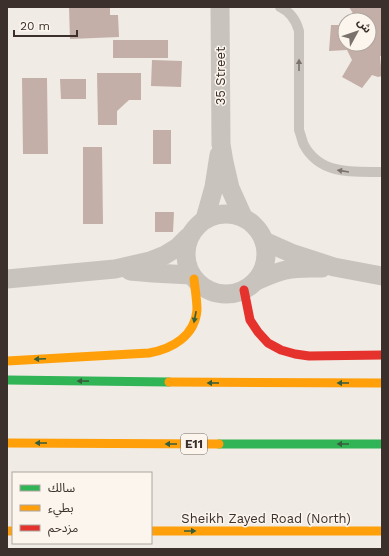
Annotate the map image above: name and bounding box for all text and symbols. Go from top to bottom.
scale bar [14,12,77,38]
north arrow [337,12,377,52]
text: ش [354,16,374,36]
text: 20 m [20,19,50,33]
street label: 35 Street [213,46,228,105]
one-way arrow [296,58,302,71]
one-way arrow [337,168,349,174]
one-way arrow [192,311,198,323]
one-way arrow [34,356,46,363]
one-way arrow [76,378,89,384]
one-way arrow [206,380,219,386]
one-way arrow [336,380,349,386]
road number: E11 [181,434,207,454]
one-way arrow [34,440,47,446]
one-way arrow [164,441,177,447]
one-way arrow [336,441,349,447]
legend [12,472,152,544]
text: سالك [48,481,75,495]
text: بطيء [48,501,74,518]
street label: Sheikh Zayed Road (North) [181,511,351,526]
text: مزدحم [48,521,78,537]
one-way arrow [184,528,197,534]

